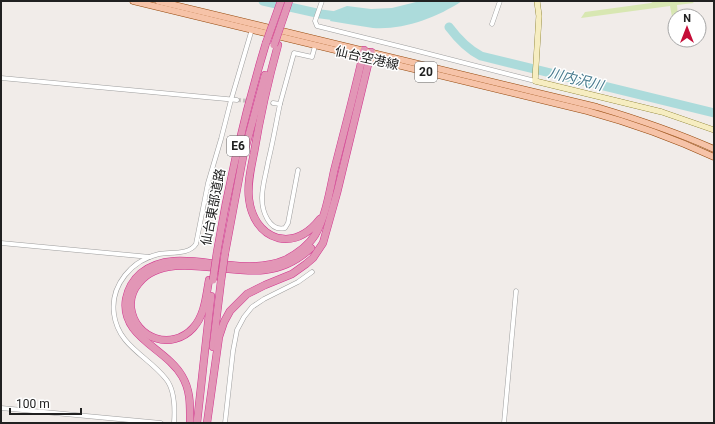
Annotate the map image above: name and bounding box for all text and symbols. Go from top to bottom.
north arrow [667,8,707,48]
text: N [683,12,691,25]
street label: 仙台空港線 [334,43,400,73]
road number: 20 [415,62,437,82]
water label: 川内沢川 [547,64,607,94]
road number: E6 [227,136,249,156]
street label: 仙台東部道路 [198,167,228,247]
scale bar [10,390,81,416]
text: 100 m [16,397,50,411]

